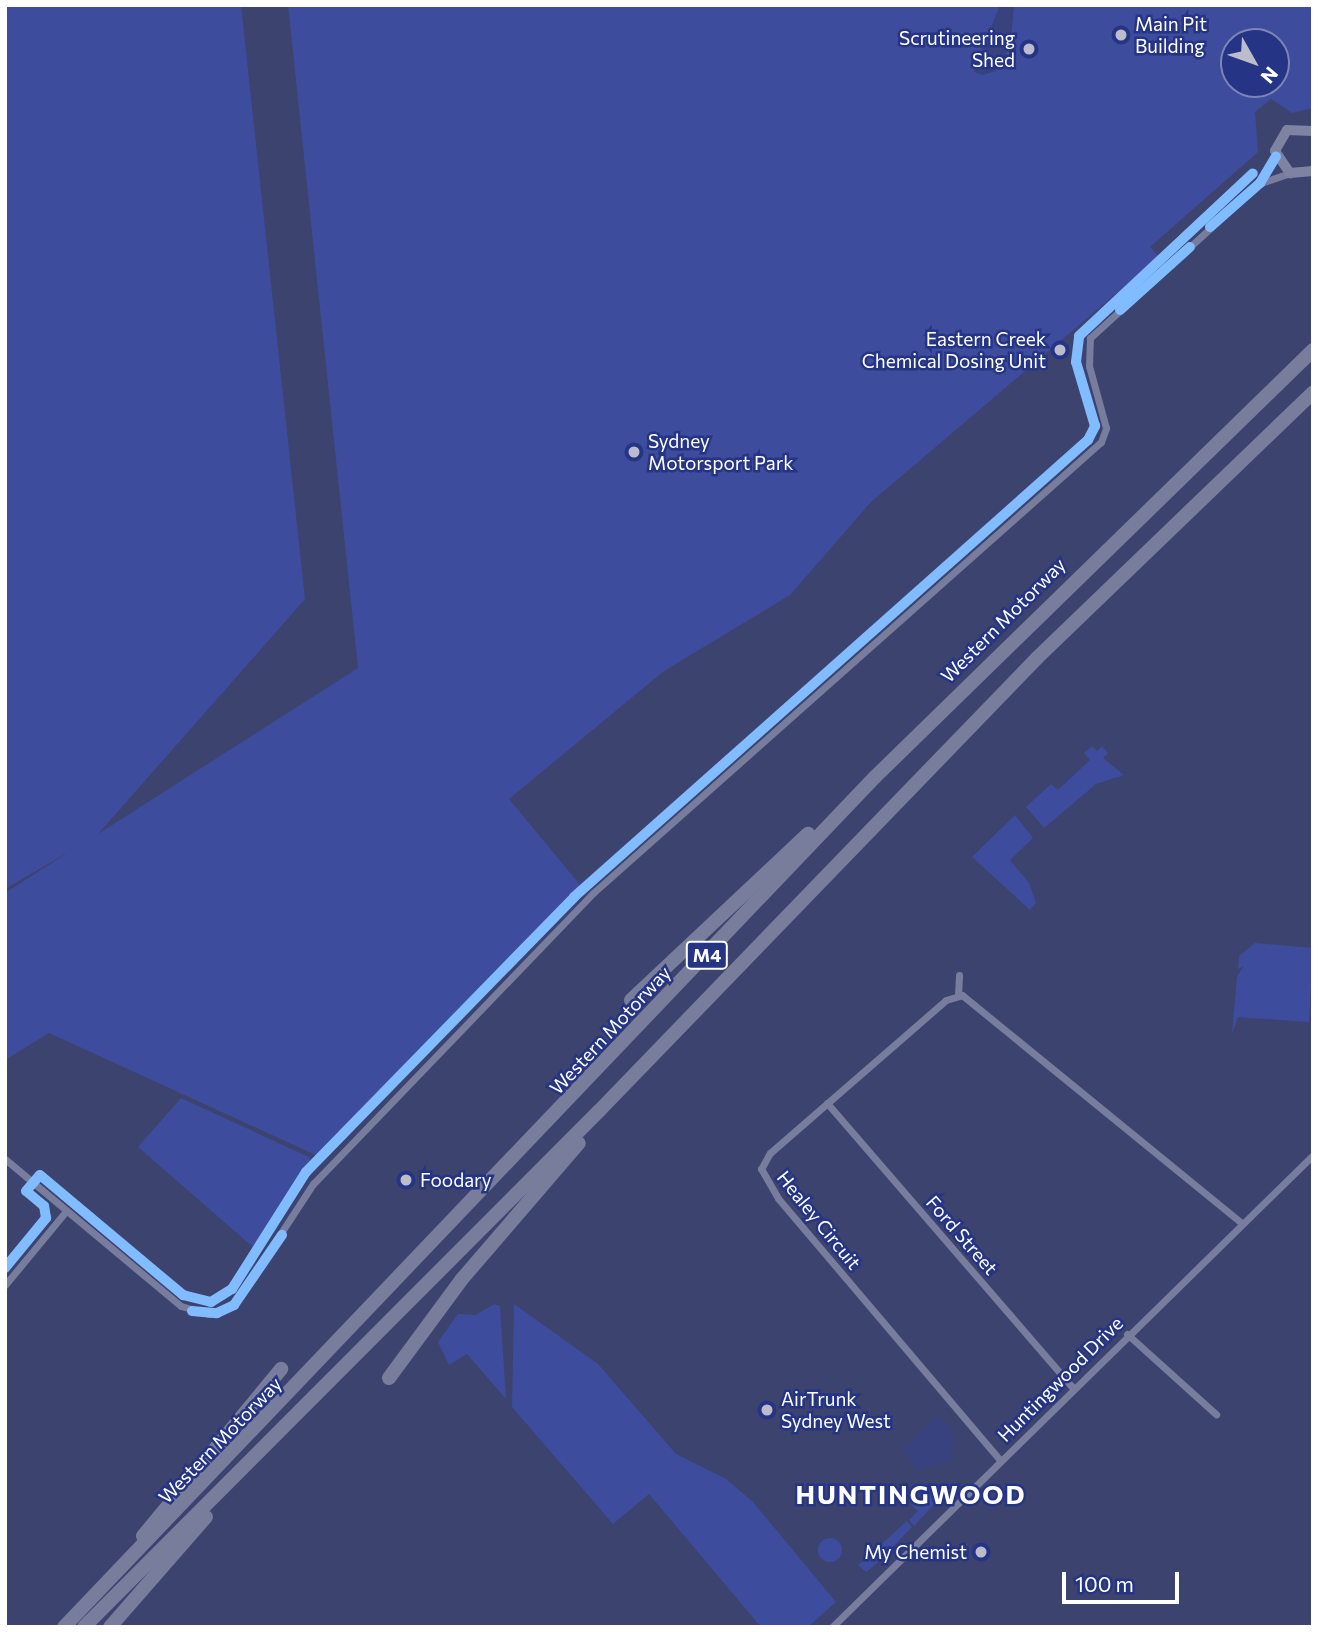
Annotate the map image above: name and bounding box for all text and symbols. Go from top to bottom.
place label: Main Pit Building [1135,13,1207,57]
place label: Scrutineering Shed [899,27,1015,71]
marker: Main Pit Building [1113,27,1129,43]
north arrow [1220,28,1290,98]
marker: Scrutineering Shed [1021,41,1037,57]
text: N [1257,63,1283,88]
place label: Eastern Creek Chemical Dosing Unit [862,328,1046,372]
marker: Eastern Creek Chemical Dosing Unit [1052,342,1068,358]
place label: Sydney Motorsport Park [648,430,794,474]
marker: Sydney Motorsport Park [626,444,642,460]
street label: Western Motorway [936,553,1070,687]
road number: M4 [684,940,730,970]
street label: Western Motorway [545,961,675,1099]
street label: Healey Circuit [772,1166,866,1274]
place label: Foodary [420,1169,492,1191]
marker: Foodary [398,1172,414,1188]
street label: Ford Street [921,1191,1003,1279]
street label: Huntingwood Drive [993,1312,1127,1446]
street label: Western Motorway [154,1372,286,1508]
place label: AirTrunk Sydney West [781,1388,891,1432]
marker: AirTrunk Sydney West [759,1402,775,1418]
district label: HUNTINGWOOD [797,1478,1025,1510]
place label: My Chemist [864,1541,967,1563]
marker: My Chemist [973,1544,989,1560]
scale bar [1066,1558,1183,1602]
text: 100 m [1075,1571,1134,1596]

